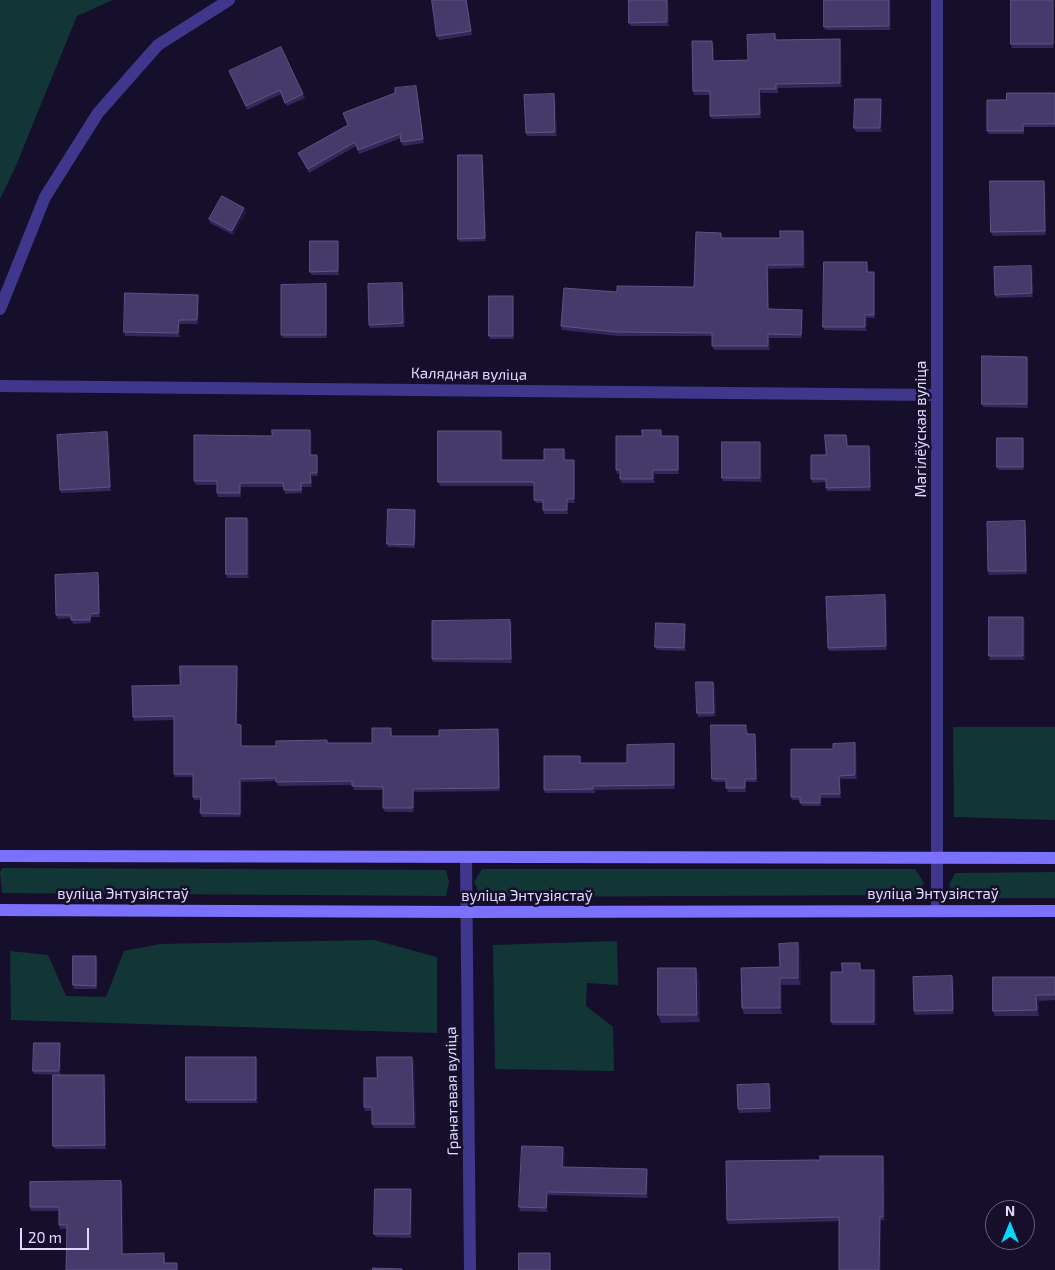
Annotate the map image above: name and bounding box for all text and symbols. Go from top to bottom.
street label: Магілёўская вуліца [912,361,930,497]
street label: Калядная вуліца [411,364,527,384]
street label: вуліца Энтузіястаў [57,885,189,903]
street label: вуліца Энтузіястаў [867,885,999,903]
street label: вуліца Энтузіястаў [461,887,593,905]
street label: Гранатавая вуліца [442,1026,462,1156]
north arrow [985,1200,1035,1250]
text: N [1005,1202,1015,1219]
scale bar [22,1218,91,1250]
text: 20 m [28,1228,62,1246]

